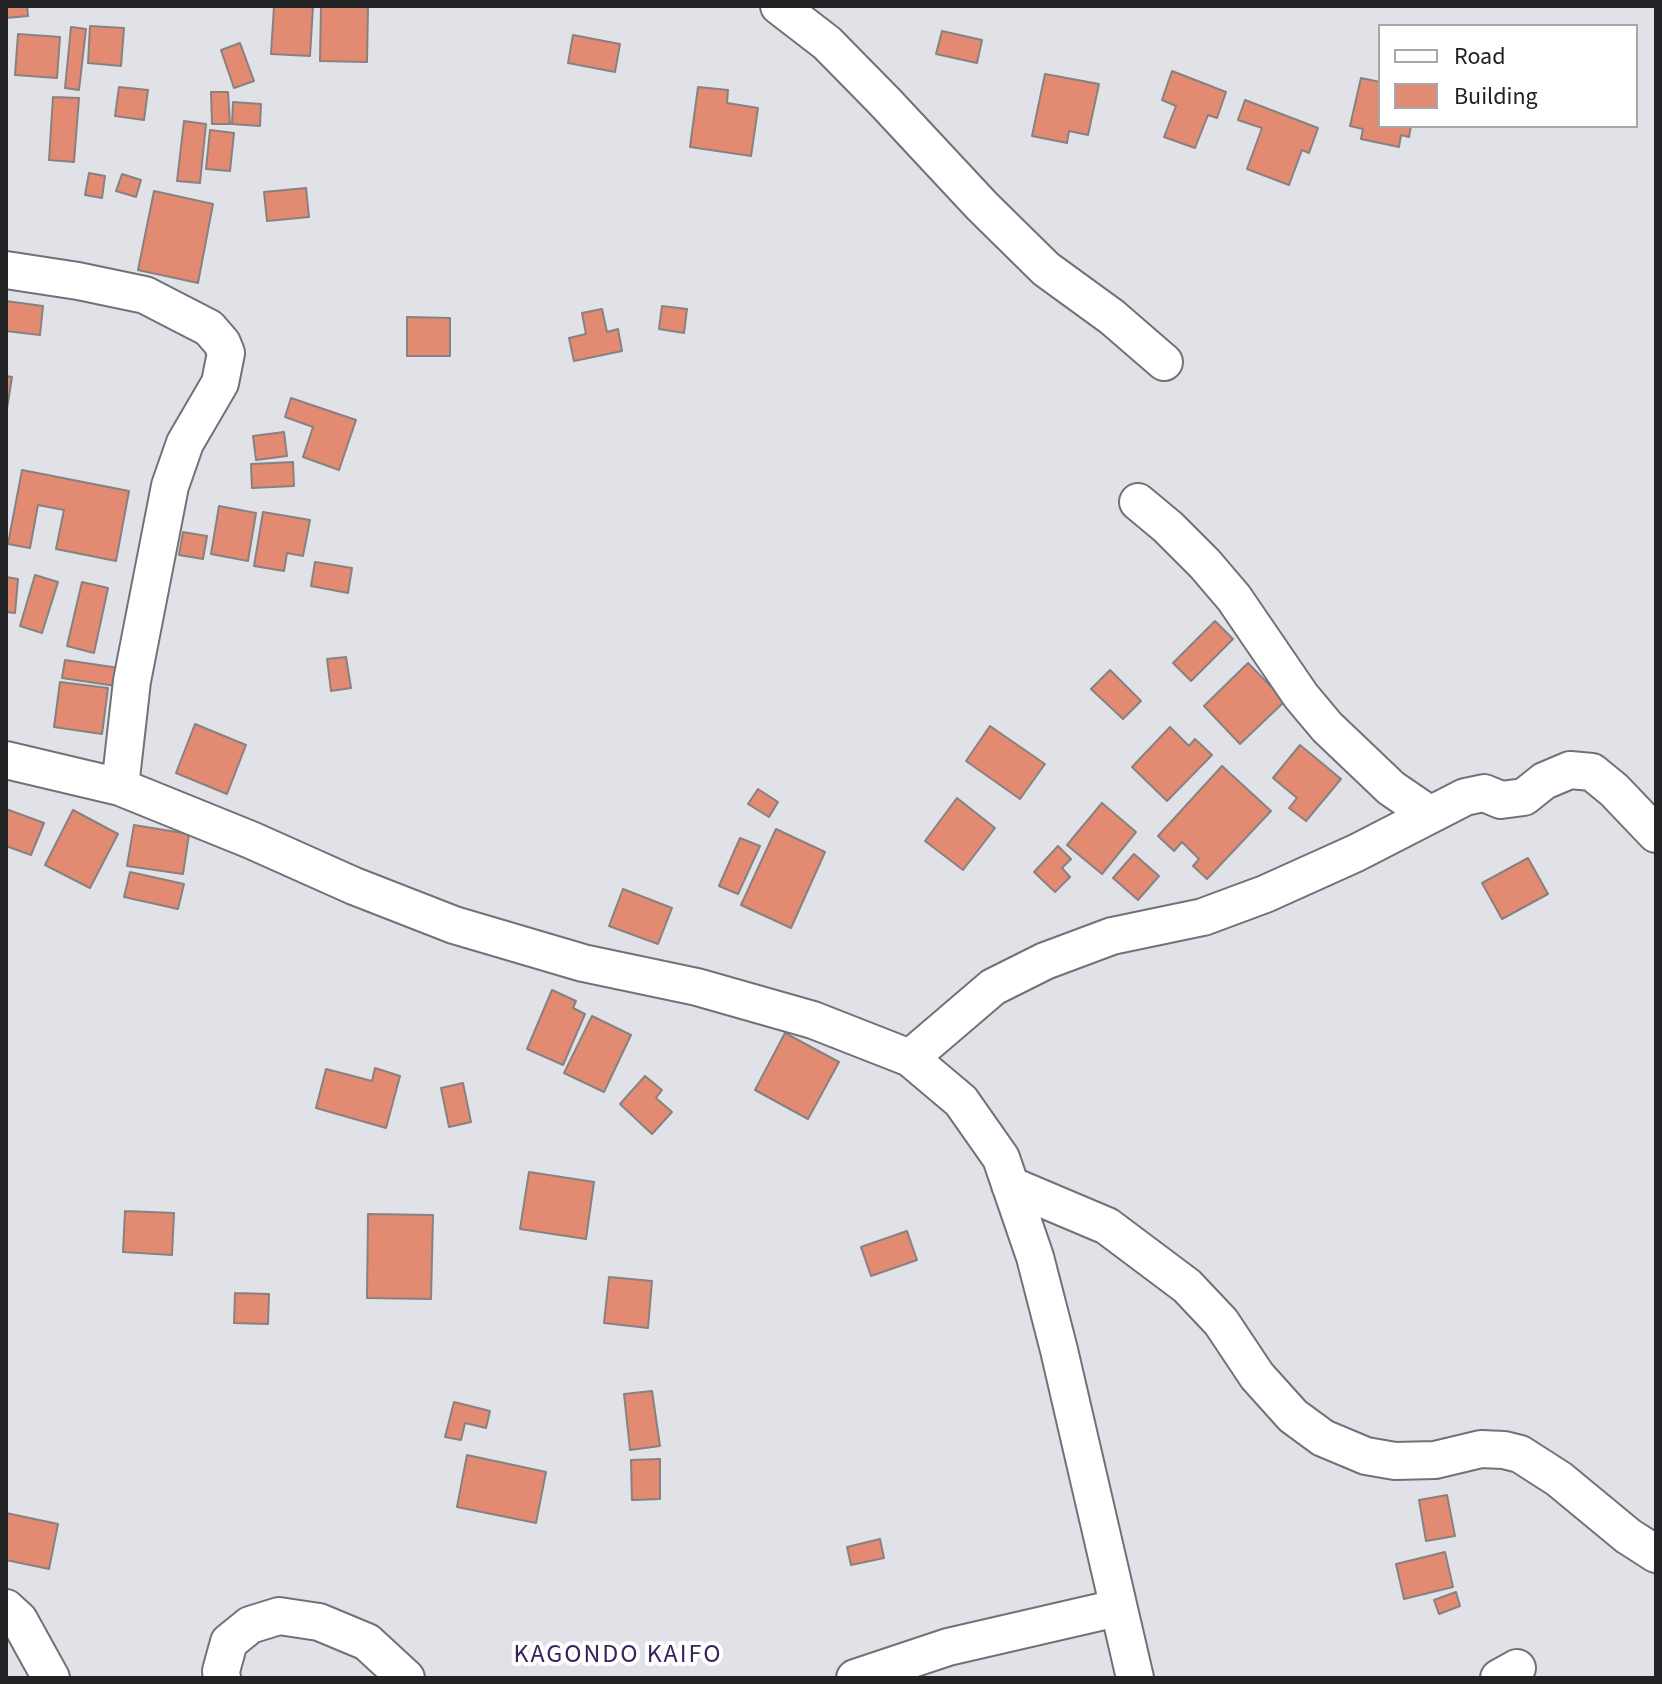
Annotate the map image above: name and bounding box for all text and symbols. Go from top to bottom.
legend [1378,24,1638,128]
text: Road [1454,39,1506,74]
text: Building [1454,79,1538,114]
district label: KAGONDO KAIFO [514,1640,722,1672]

